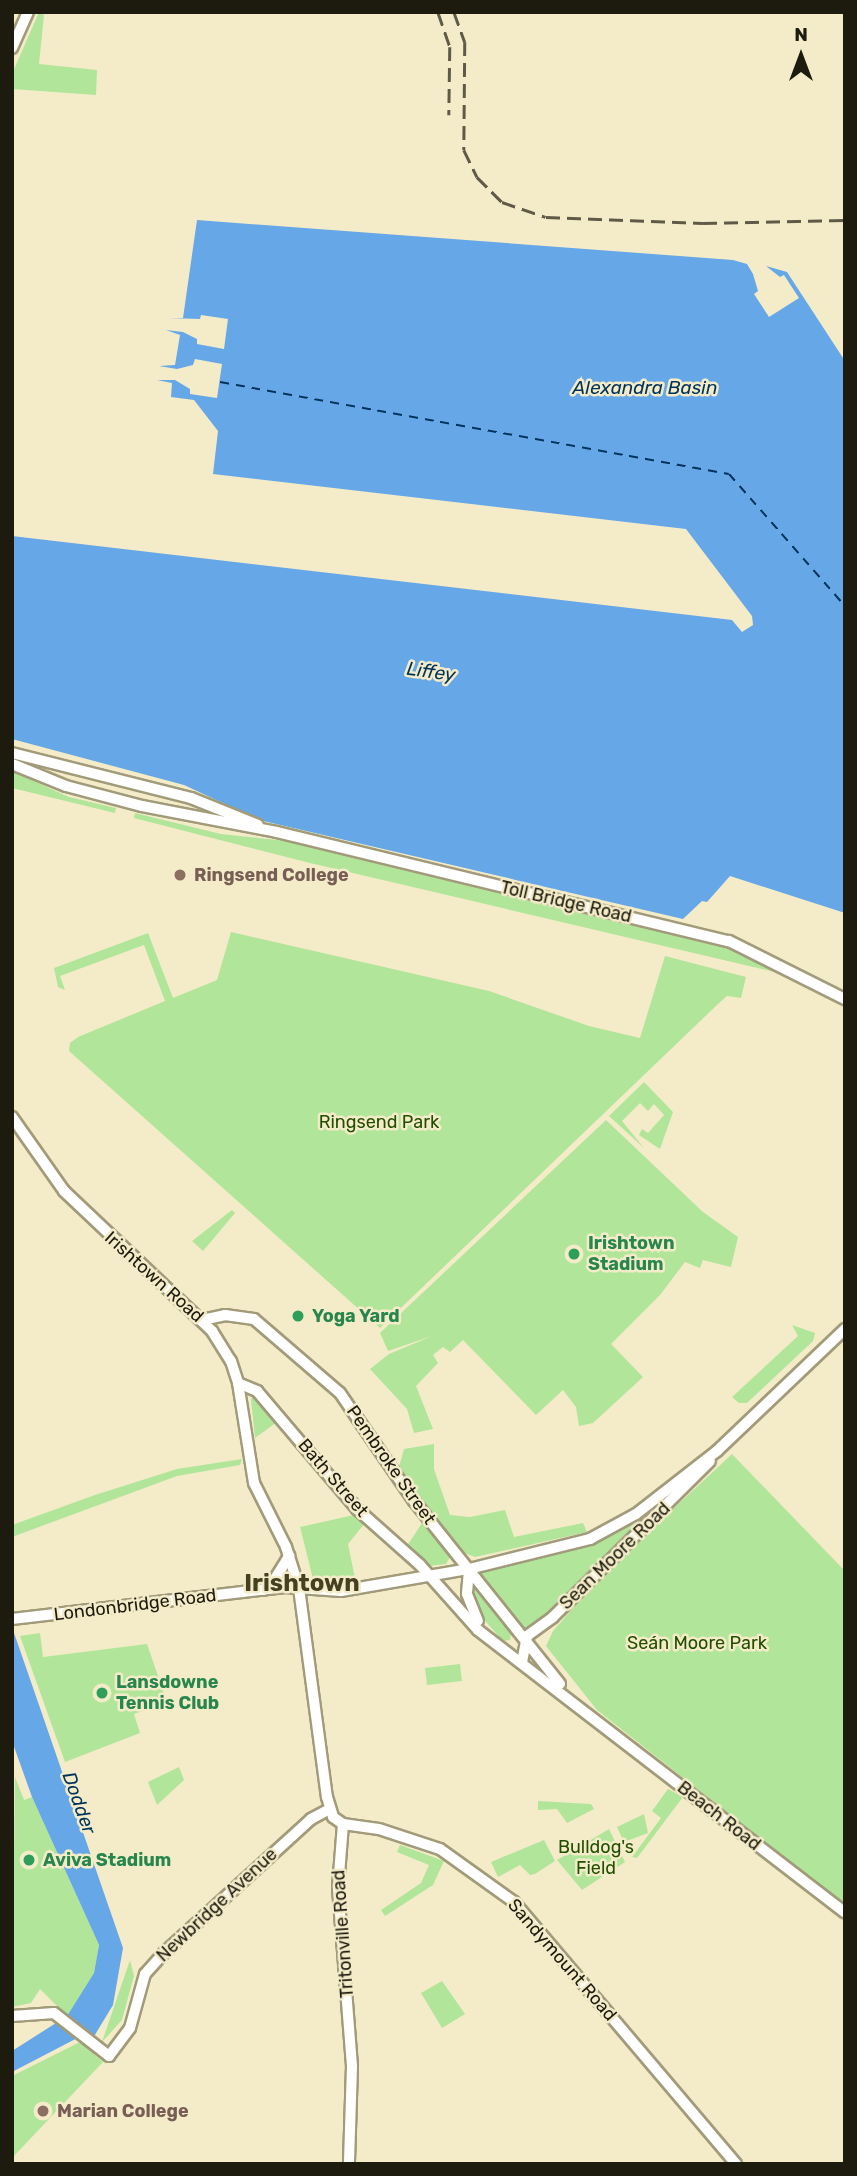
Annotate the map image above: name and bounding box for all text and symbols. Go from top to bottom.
north arrow [766,21,836,91]
text: N [794,23,808,46]
water label: Alexandra Basin [573,377,717,399]
water label: Liffey [405,657,457,687]
place label: Ringsend College [194,864,349,886]
marker: Ringsend College [172,867,188,883]
street label: Toll Bridge Road [498,876,634,928]
park label: Ringsend Park [319,1111,439,1133]
street label: Irishtown Road [100,1227,208,1327]
place label: Irishtown Stadium [588,1233,674,1276]
marker: Irishtown Stadium [566,1246,582,1262]
place label: Yoga Yard [312,1305,400,1327]
marker: Yoga Yard [290,1308,306,1324]
street label: Pembroke Street [342,1401,440,1529]
street label: Bath Street [293,1435,373,1521]
street label: Sean Moore Road [555,1498,675,1614]
district label: Irishtown [244,1570,360,1598]
street label: Londonbridge Road [52,1584,218,1626]
park label: Seán Moore Park [627,1632,767,1654]
place label: Lansdowne Tennis Club [116,1672,219,1714]
marker: Lansdowne Tennis Club [94,1685,110,1701]
water label: Dodder [57,1769,101,1837]
street label: Beach Road [673,1777,765,1855]
park label: Bulldog's Field [558,1837,634,1880]
street label: Newbridge Avenue [152,1843,282,1967]
place label: Aviva Stadium [43,1849,171,1871]
marker: Aviva Stadium [21,1852,37,1868]
street label: Tritonville Road [328,1869,358,1999]
street label: Sandymount Road [503,1895,621,2025]
place label: Marian College [57,2100,189,2122]
marker: Marian College [35,2103,51,2119]

